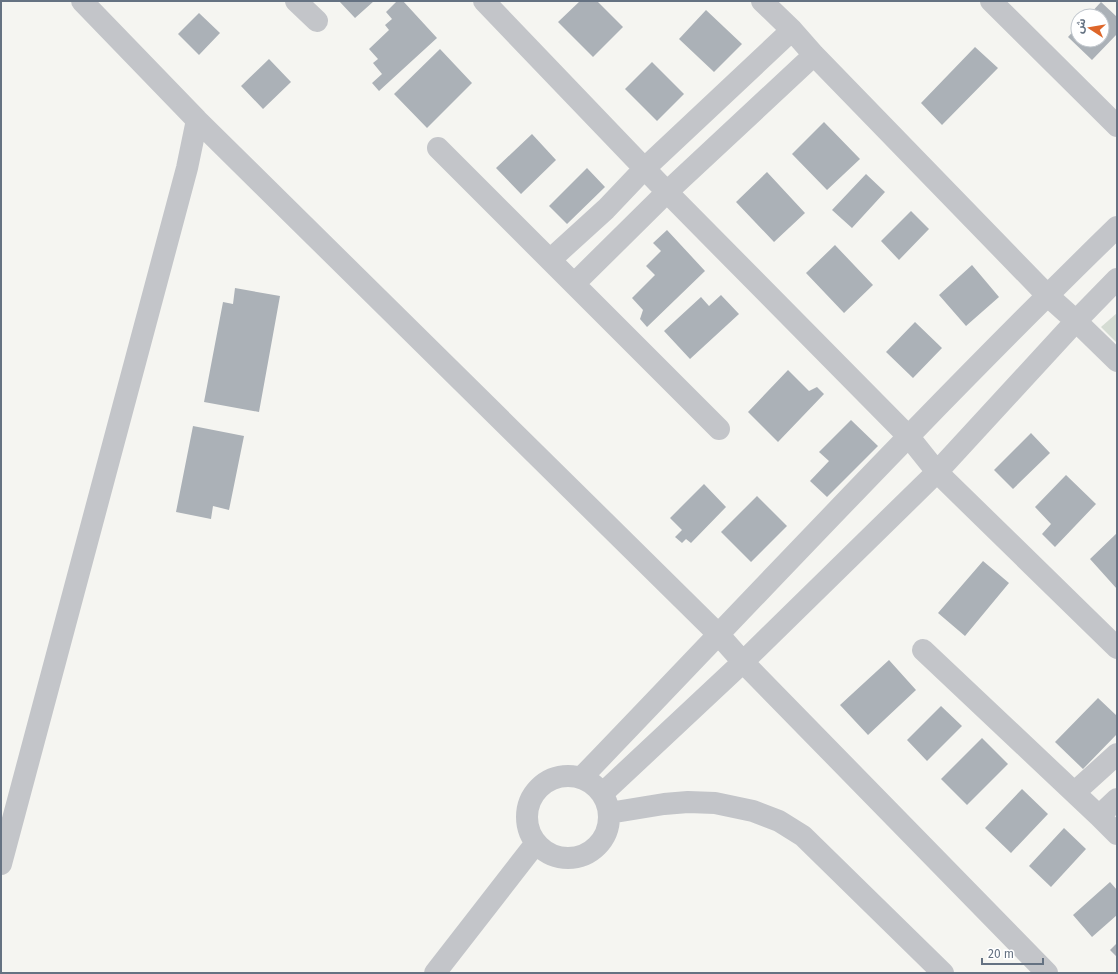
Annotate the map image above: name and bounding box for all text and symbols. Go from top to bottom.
north arrow [1070,8,1110,48]
text: ش [1073,17,1089,35]
scale bar [982,940,1043,966]
text: 20 m [988,947,1014,961]

